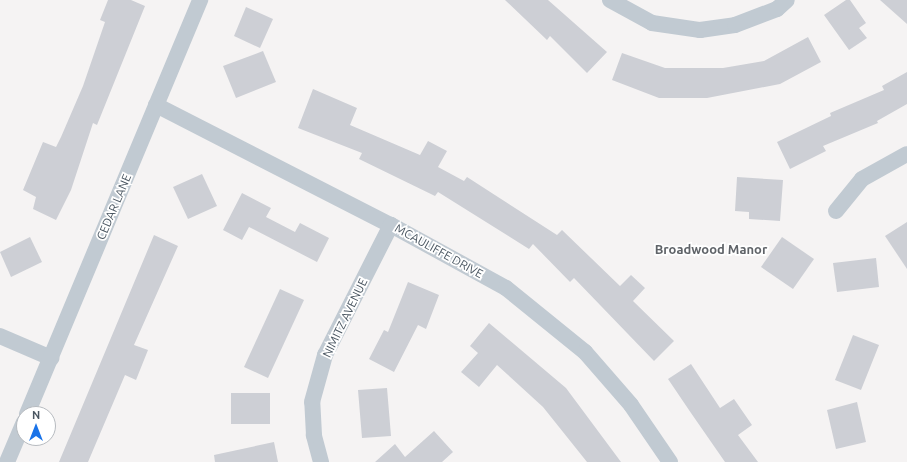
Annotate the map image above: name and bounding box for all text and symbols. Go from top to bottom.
street label: CEDAR LANE [94,172,134,242]
street label: MCAULIFFE DRIVE [392,221,486,281]
district label: Broadwood Manor [655,241,767,257]
street label: NIMITZ AVENUE [320,276,370,360]
north arrow [16,406,56,446]
text: N [32,409,40,421]

